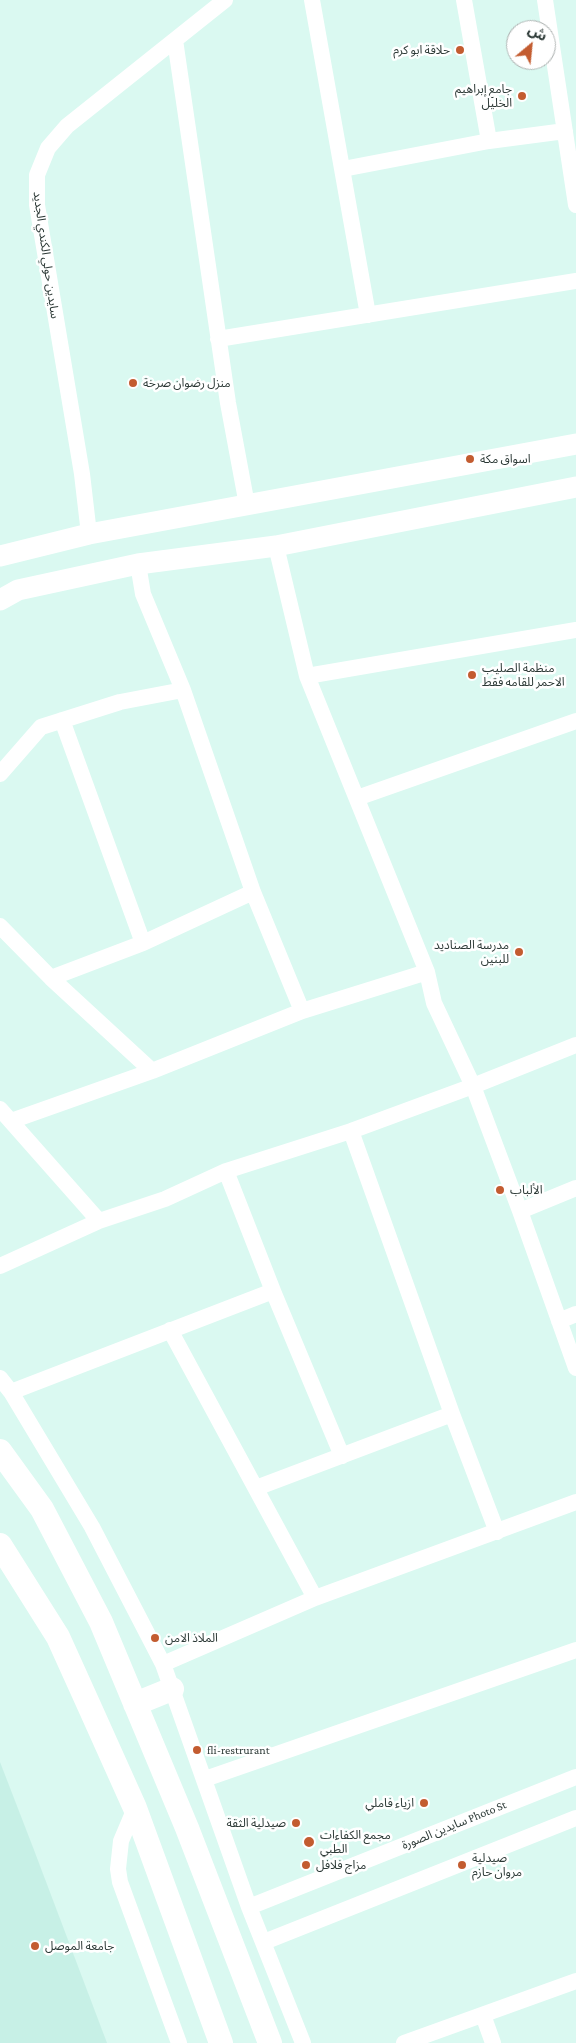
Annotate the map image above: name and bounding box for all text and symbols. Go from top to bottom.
north arrow [506,20,556,70]
text: ش [525,21,550,44]
place label: حلاقة ابو كرم [393,43,450,57]
marker: حلاقة ابو كرم [454,44,466,56]
place label: جامع إبراهيم الخليل [455,82,512,110]
marker: جامع إبراهيم الخليل [516,90,528,102]
street label: سايدين حولي الكندي الجديد [30,190,62,320]
place label: منزل رضوان صرخة [143,376,231,390]
marker: منزل رضوان صرخة [127,377,139,389]
place label: اسواق مكة [480,452,531,466]
marker: اسواق مكة [464,453,476,465]
place label: منظمة الصليب الاحمر للقامه فقط [482,661,565,689]
marker: منظمة الصليب الاحمر للقامه فقط [466,669,478,681]
place label: مدرسة الصناديد للبنين [434,938,509,966]
marker: مدرسة الصناديد للبنين [513,946,525,958]
place label: الألباب [510,1183,542,1197]
marker: الألباب [494,1184,506,1196]
place label: الملاذ الامن [165,1631,218,1645]
marker: الملاذ الامن [149,1632,161,1644]
place label: fli-restrurant [207,1743,270,1757]
marker: fli-restrurant [191,1744,203,1756]
place label: ازياء فاملي [365,1796,414,1810]
street label: سايدين الصورة Photo St [400,1797,508,1853]
marker: ازياء فاملي [418,1797,430,1809]
place label: صيدلية الثقة [226,1816,286,1830]
marker: صيدلية الثقة [290,1817,302,1829]
place label: مجمع الكفاءات الطبي [320,1828,391,1856]
marker: مجمع الكفاءات الطبي [302,1835,316,1849]
place label: صيدلية مروان حازم [472,1851,522,1879]
place label: مزاج فلافل [316,1858,366,1872]
marker: مزاج فلافل [300,1859,312,1871]
marker: صيدلية مروان حازم [456,1859,468,1871]
place label: جامعة الموصل [45,1939,114,1953]
marker: جامعة الموصل [29,1940,41,1952]

